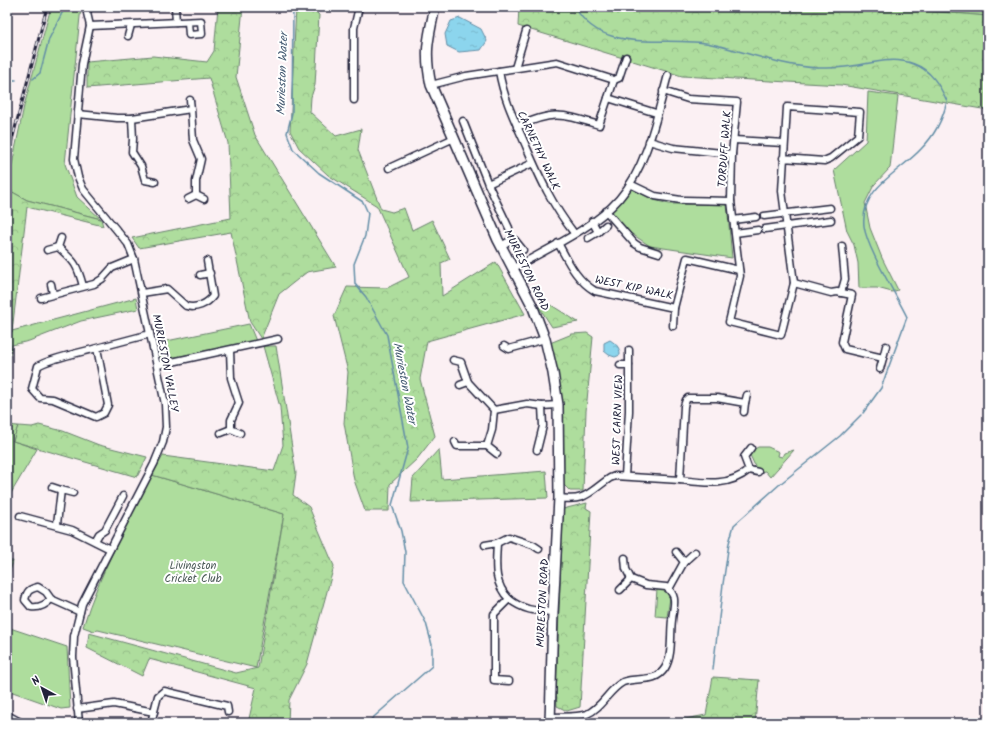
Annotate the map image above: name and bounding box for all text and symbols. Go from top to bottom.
water label: Murieston Water [272,29,294,116]
street label: CARNETHY WALK [512,108,564,193]
street label: TORDUFF WALK [713,110,737,188]
street label: MURIESTON ROAD [499,227,554,314]
street label: WEST KIP WALK [593,271,675,305]
street label: MURIESTON VALLEY [147,313,183,414]
water label: Murieston Water [387,341,422,429]
street label: WEST CAIRN VIEW [607,374,629,466]
park label: Livingston Cricket Club [165,557,222,588]
street label: MURIESTON ROAD [532,558,554,648]
north arrow [22,668,62,708]
text: N [28,672,45,690]

